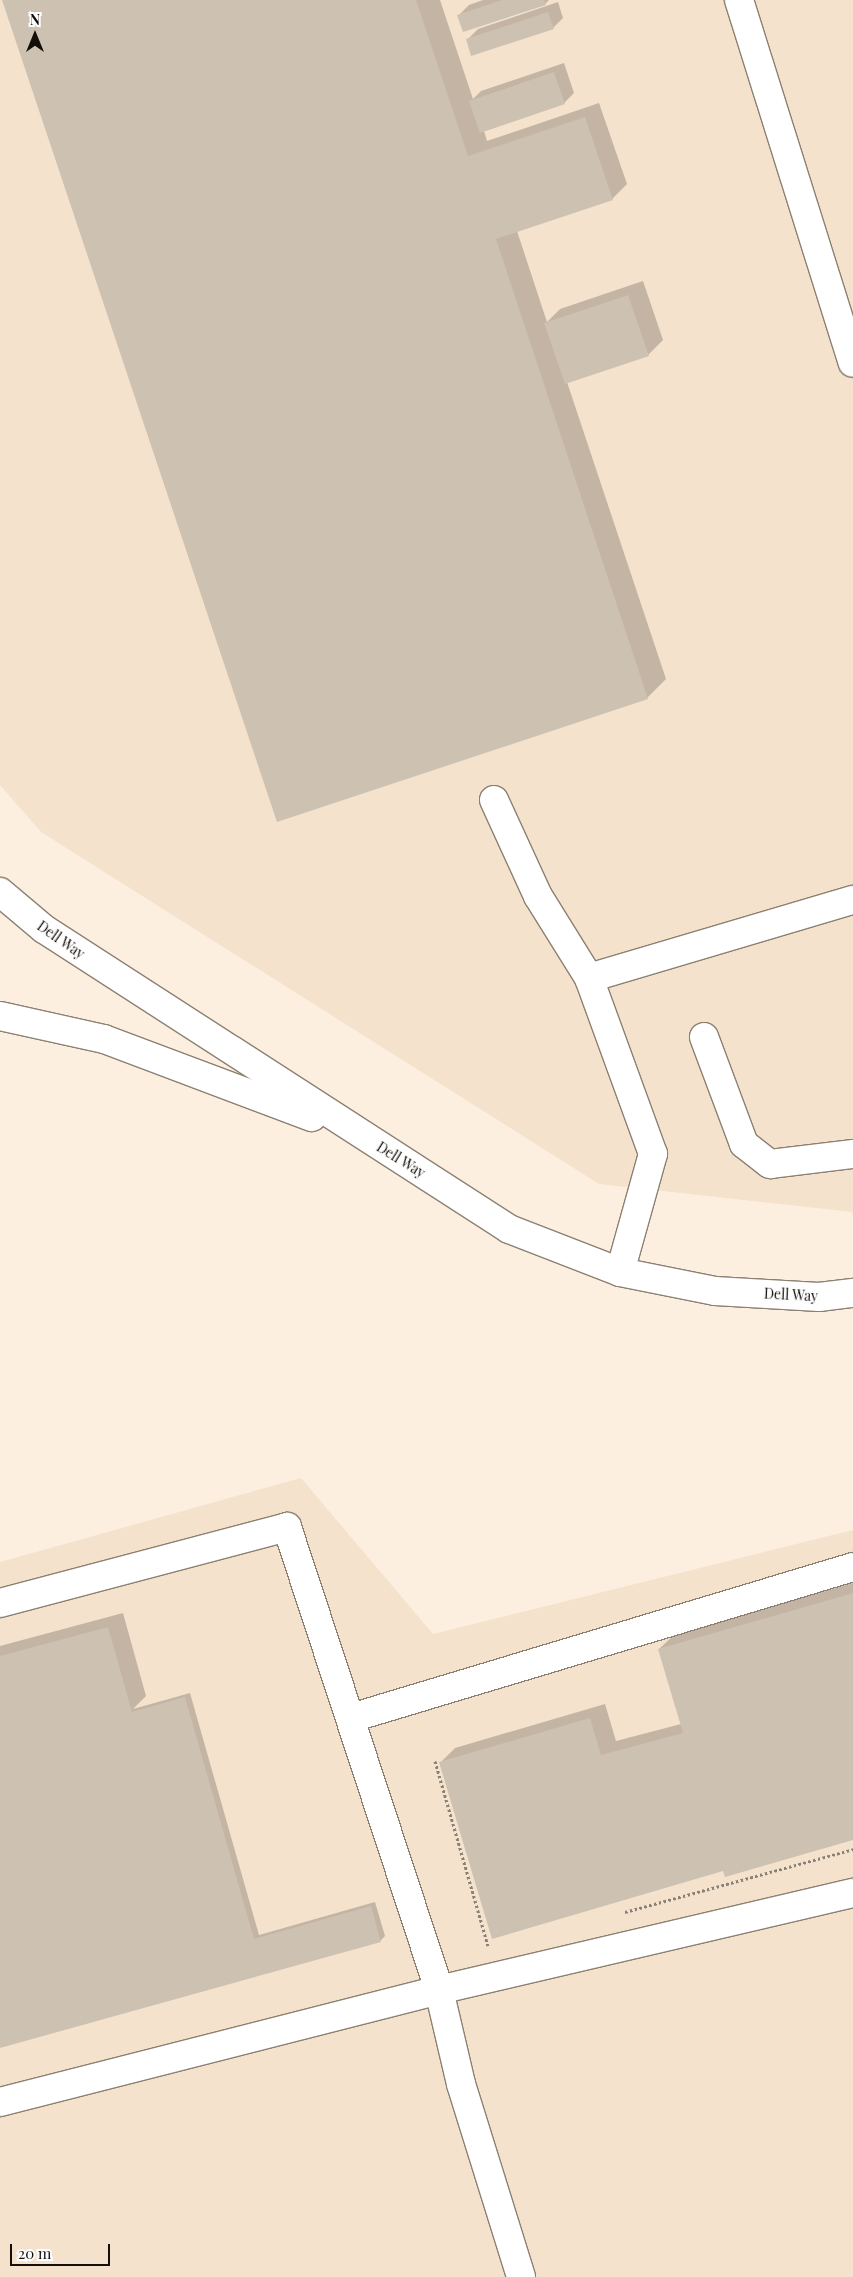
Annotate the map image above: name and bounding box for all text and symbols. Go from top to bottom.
north arrow [10,10,60,60]
text: N [30,10,40,29]
street label: Dell Way [34,917,88,963]
street label: Dell Way [373,1138,429,1182]
street label: Dell Way [763,1285,819,1305]
scale bar [12,2234,112,2266]
text: 20 m [18,2243,51,2263]

